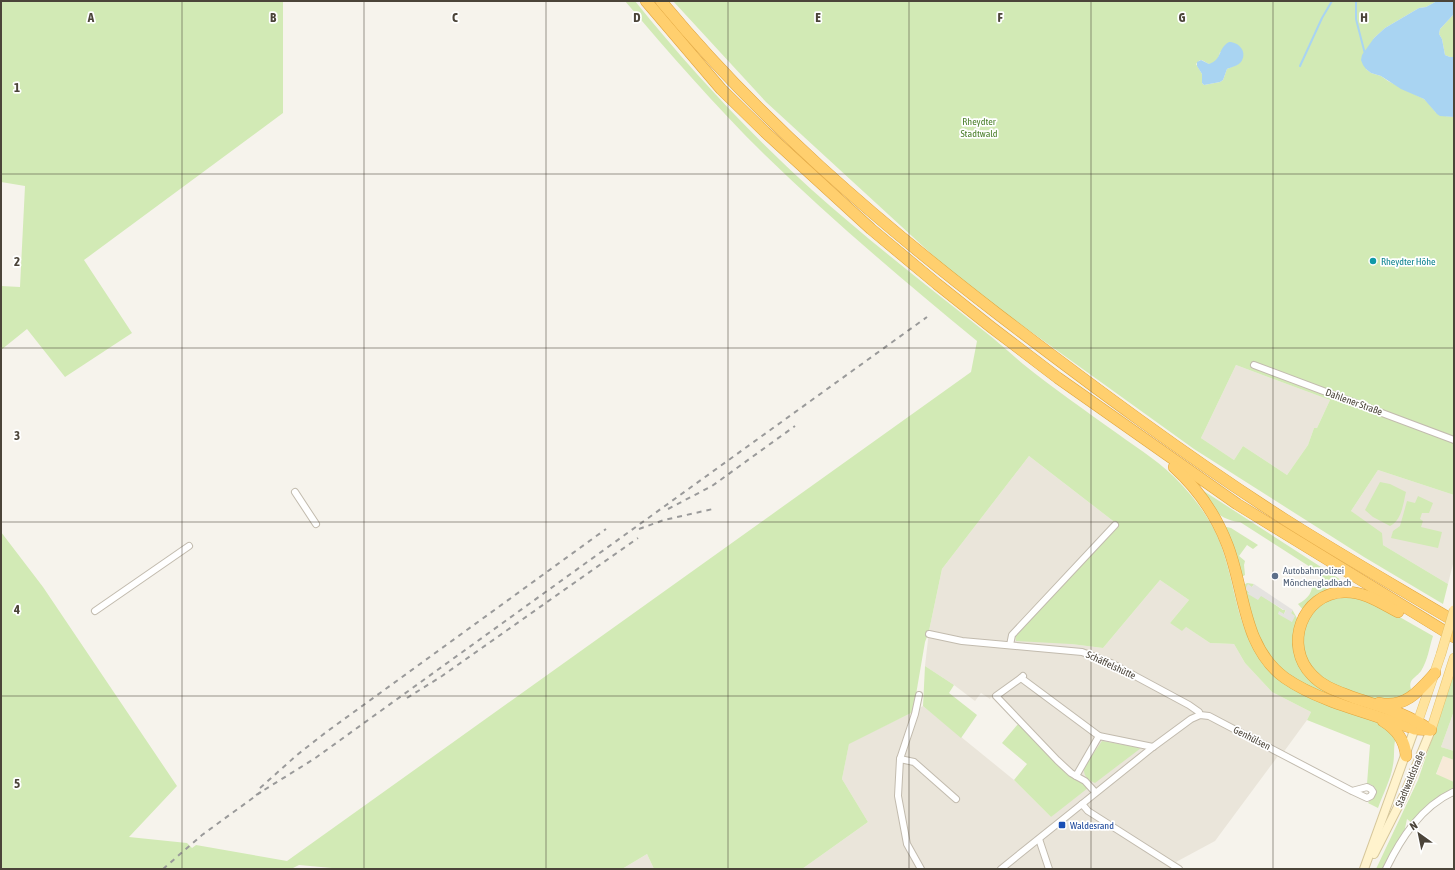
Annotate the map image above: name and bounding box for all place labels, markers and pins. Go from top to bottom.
marker: Rheydter Höhe [1368,256,1378,266]
place label: Rheydter Höhe [1381,256,1436,267]
place label: Autobahnpolizei Mönchengladbach [1283,565,1352,588]
marker: Autobahnpolizei Mönchengladbach [1270,571,1280,581]
marker: Waldesrand [1057,820,1067,830]
place label: Waldesrand [1070,820,1114,831]

